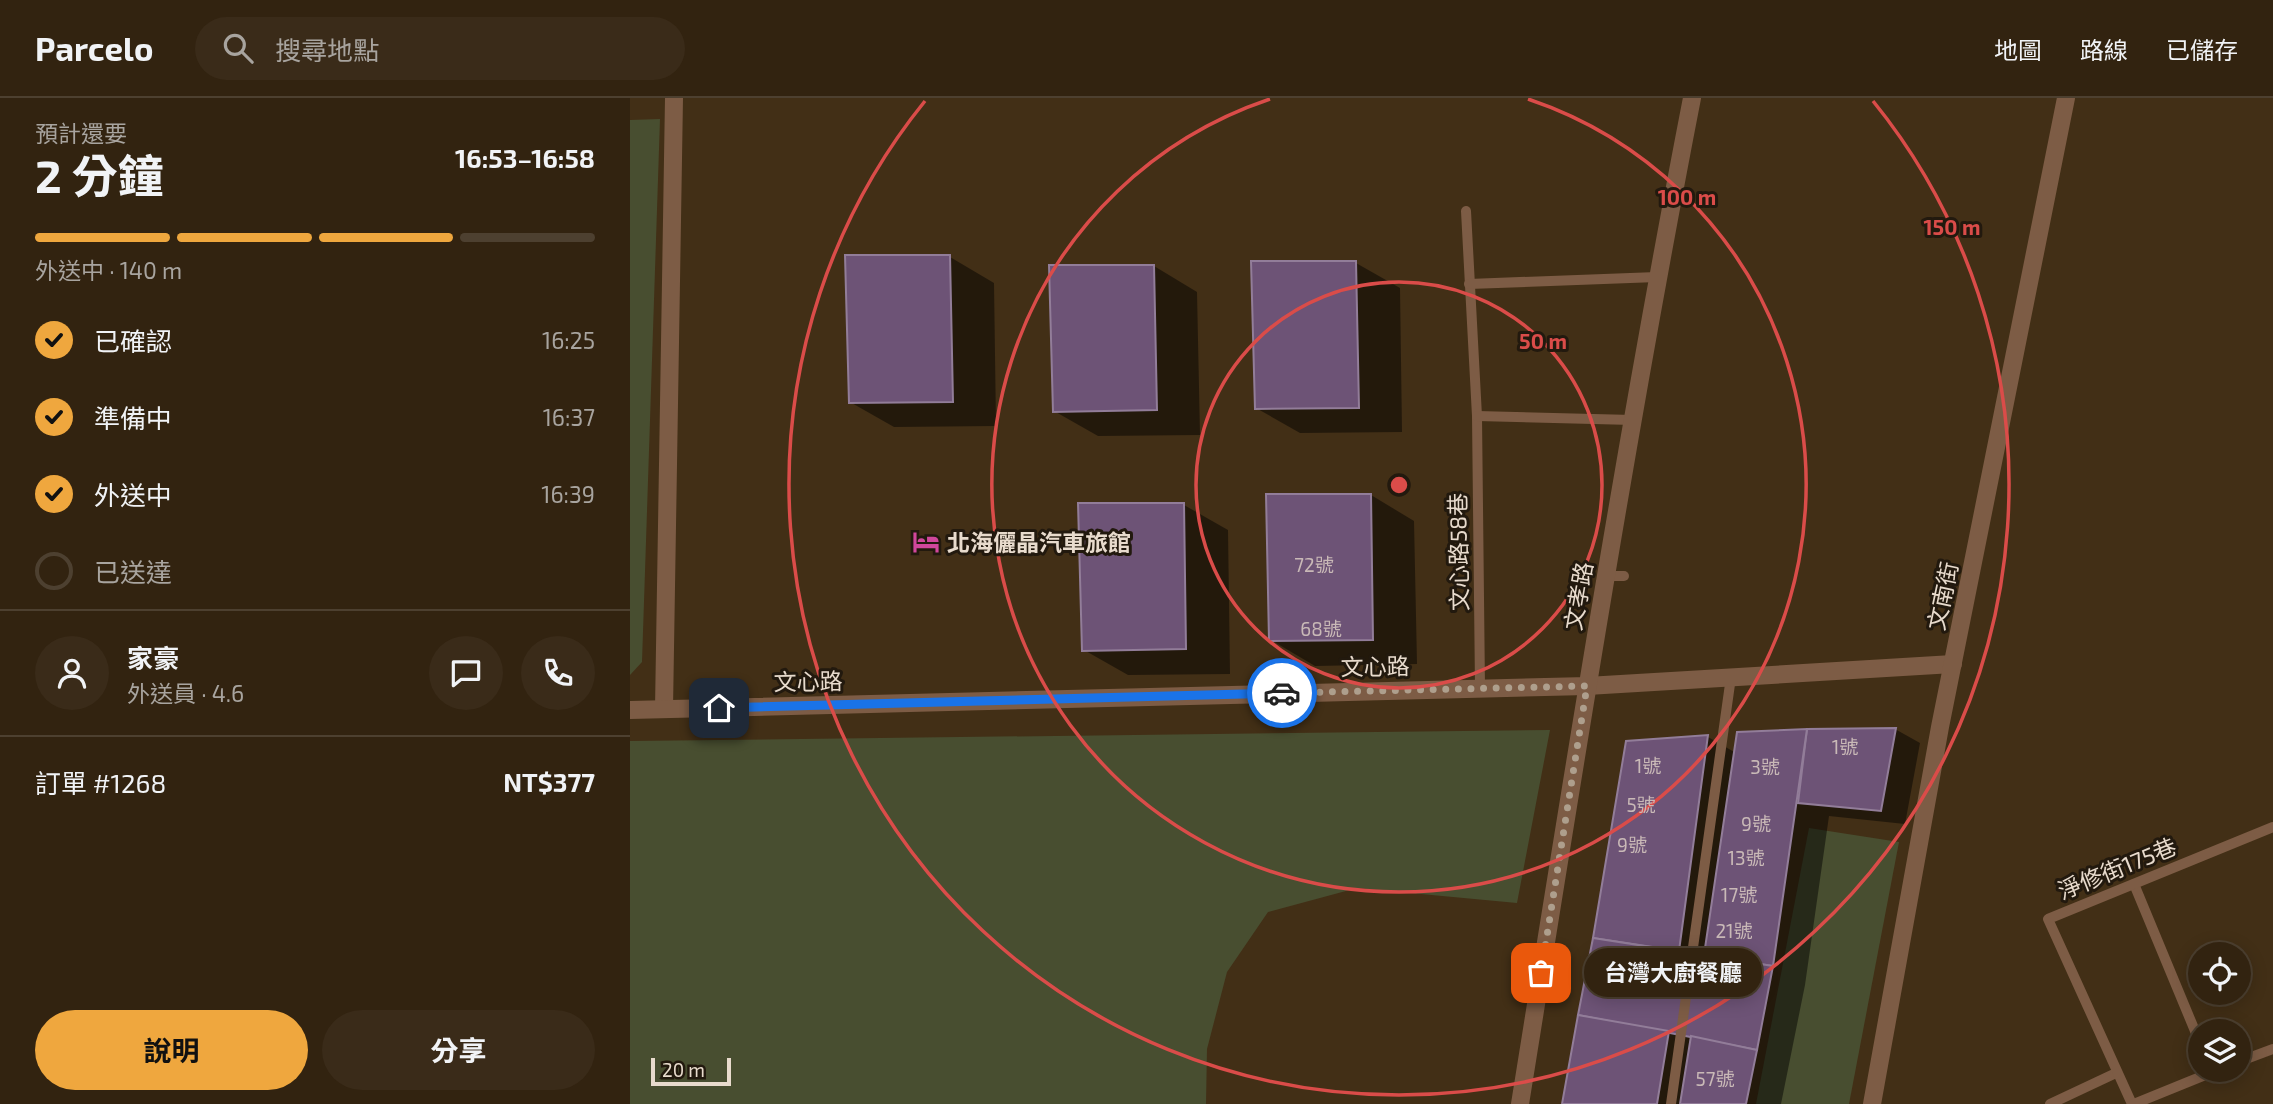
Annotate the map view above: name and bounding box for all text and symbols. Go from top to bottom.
search box [195,17,685,80]
text: Parcelo [35,28,153,68]
icon: search [219,29,257,67]
text: 搜尋地點 [275,34,379,65]
text: 地圖 [1994,35,2042,64]
text: 路線 [2080,35,2128,64]
text: 已儲存 [2166,35,2238,64]
text: 預計還要 [35,119,127,147]
text: 16:53–16:58 [455,142,595,173]
text: 2 分鐘 [35,147,164,202]
text: 100 m [1658,184,1716,209]
text: 150 m [1924,214,1980,239]
text: 外送中 · 140 m [35,256,182,284]
icon: check [35,321,73,359]
text: 已確認 [94,325,172,356]
text: 16:25 [542,326,595,354]
text: 50 m [1519,328,1567,353]
icon: check [35,398,73,436]
text: 準備中 [94,402,172,433]
text: 16:37 [543,403,595,431]
centre of rings [1387,473,1411,497]
icon: check [35,475,73,513]
text: 外送中 [94,479,172,510]
text: 16:39 [541,480,595,508]
street label: 文心路58巷 [1443,493,1473,611]
hotel icon: 北海儷晶汽車旅館 [911,527,941,557]
place label: 北海儷晶汽車旅館 [947,528,1131,556]
house number: 72號 [1294,553,1334,576]
text: 已送達 [94,556,172,587]
street label: 文南街 [1921,559,1963,633]
street label: 文孝路 [1558,560,1598,632]
house number: 68號 [1300,617,1342,640]
button: person [35,636,109,710]
button: chat [429,636,503,710]
button: phone [521,636,595,710]
text: 家豪 [127,642,179,673]
street label: 文心路 [1340,651,1410,681]
courier [1247,658,1317,728]
street label: 文心路 [773,666,843,696]
icon: car [1263,674,1301,712]
pin [689,678,749,738]
text: 外送員 · 4.6 [127,679,244,707]
icon: home [700,689,738,727]
house number: 1號 [1832,735,1858,758]
house number: 1號 [1635,754,1661,777]
house number: 3號 [1750,755,1780,778]
text: NT$377 [503,766,595,797]
text: 訂單 #1268 [35,767,166,798]
house number: 5號 [1626,793,1656,816]
house number: 9號 [1741,812,1771,835]
street label: 淨修街175巷 [2054,832,2180,904]
house number: 9號 [1617,833,1647,856]
house number: 13號 [1727,846,1765,869]
house number: 17號 [1721,883,1757,906]
house number: 21號 [1715,919,1753,942]
map controls [2188,942,2251,1082]
button: locate [2188,942,2251,1005]
pin [1511,943,1571,1003]
callout: 台灣大廚餐廳 [1583,948,1762,998]
icon: bag [1522,954,1560,992]
text: 台灣大廚餐廳 [1604,958,1742,986]
button: 說明 [35,1010,308,1090]
button: 分享 [322,1010,595,1090]
button: layers [2188,1019,2251,1082]
scale bar [651,1055,732,1087]
text: 20 m [662,1058,705,1081]
house number: 57號 [1696,1067,1734,1090]

